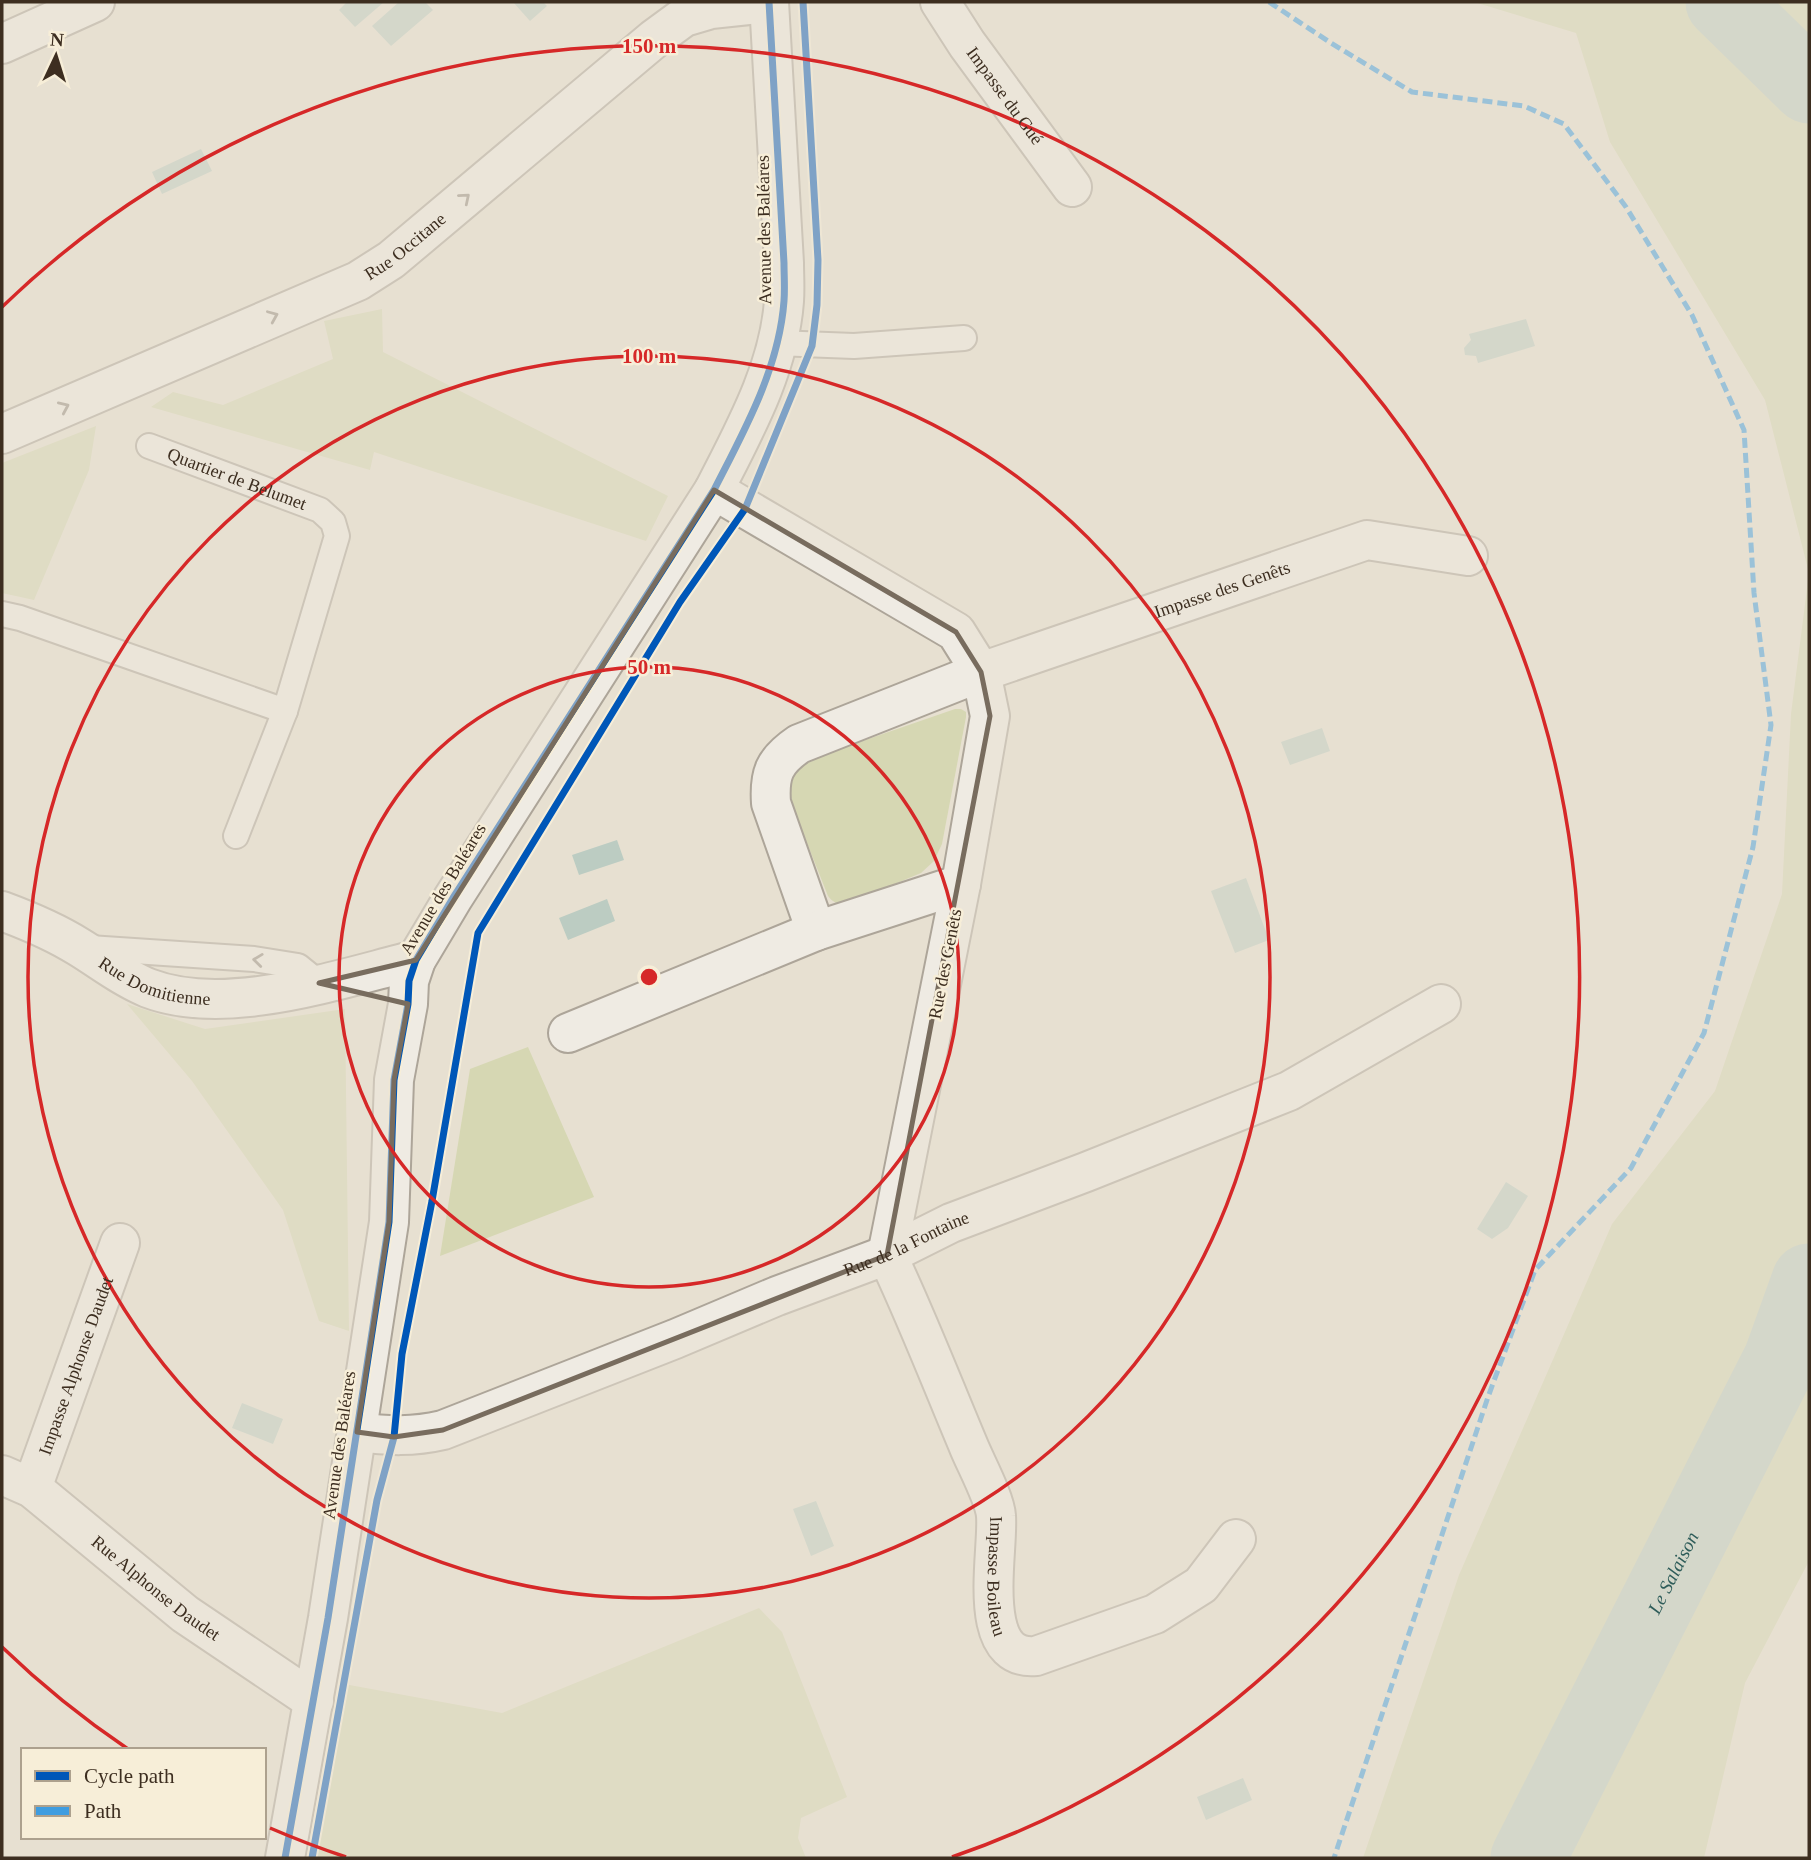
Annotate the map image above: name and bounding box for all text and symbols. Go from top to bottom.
north arrow [21,21,91,91]
text: N [50,29,65,51]
text: 150 m [622,34,677,58]
street label: Impasse du Gué [963,43,1047,148]
street label: Avenue des Baléares [753,155,775,305]
one-way arrow [457,194,470,206]
street label: Rue Occitane [361,208,450,284]
one-way arrow [266,310,278,324]
text: 100 m [622,344,677,368]
one-way arrow [57,401,70,415]
street label: Quartier de Belumet [165,444,309,514]
street label: Impasse des Genêts [1152,557,1293,622]
text: 50 m [627,655,671,679]
street label: Avenue des Baléares [396,820,490,958]
street label: Rue des Genêts [924,907,966,1021]
street label: Rue Domitienne [95,953,211,1009]
one-way arrow [252,953,264,968]
centre of rings [637,965,661,989]
street label: Rue de la Fontaine [841,1207,972,1280]
street label: Impasse Alphonse Daudet [35,1274,117,1458]
street label: Avenue des Baléares [319,1370,359,1520]
street label: Impasse Boileau [983,1516,1010,1639]
water label: Le Salaison [1643,1528,1702,1618]
street label: Rue Alphonse Daudet [88,1531,224,1645]
legend [21,1748,266,1839]
text: Cycle path [84,1764,175,1788]
text: Path [84,1799,122,1823]

